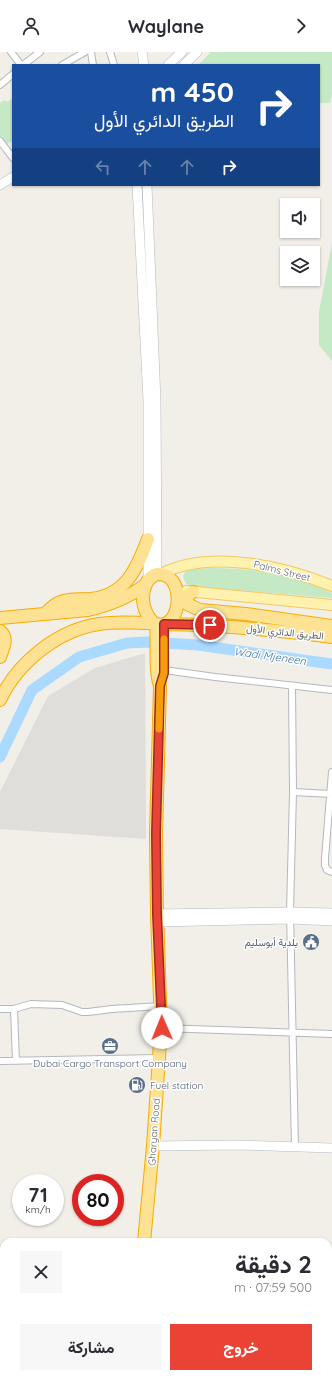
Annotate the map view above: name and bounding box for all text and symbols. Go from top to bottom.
icon: person [20,15,42,37]
text: Waylane [128,15,204,38]
icon: forward [290,15,312,37]
text: 450 m [151,74,234,109]
icon: right [248,80,300,132]
text: الطريق الدائري الأول [94,109,234,132]
icon: left [92,156,114,178]
icon: ahead [134,156,156,178]
icon: ahead [176,156,198,178]
icon: right [218,156,240,178]
map controls [280,198,320,286]
button: sound [280,198,320,238]
button: layers [280,246,320,286]
street label: Palms Street [252,558,312,584]
pin [193,608,227,642]
icon: arrive [199,614,221,636]
street label: الطريق الدائري الأول [245,621,324,645]
water label: Wadi Mjeneen [233,644,308,668]
public building icon: بلدية أبوسليم [301,932,321,952]
place label: بلدية أبوسليم [245,936,298,949]
position arrow [141,1007,183,1049]
office icon: Dubai Cargo Transport Company [100,1036,120,1056]
place label: Dubai Cargo Transport Company [33,1057,187,1070]
fuel station icon: Fuel station [127,1075,147,1095]
place label: Fuel station [150,1079,203,1092]
street label: Gharyan Road [145,1098,163,1166]
speed limit sign: 80 [72,1174,124,1226]
text: 71 [28,1182,48,1207]
text: km/h [25,1203,51,1216]
text: 2 دقيقة [235,1249,312,1279]
button: close [20,1251,62,1293]
text: 500 m · 07:59 [234,1279,312,1295]
button: مشاركة [20,1324,162,1370]
button: خروج [170,1324,312,1370]

